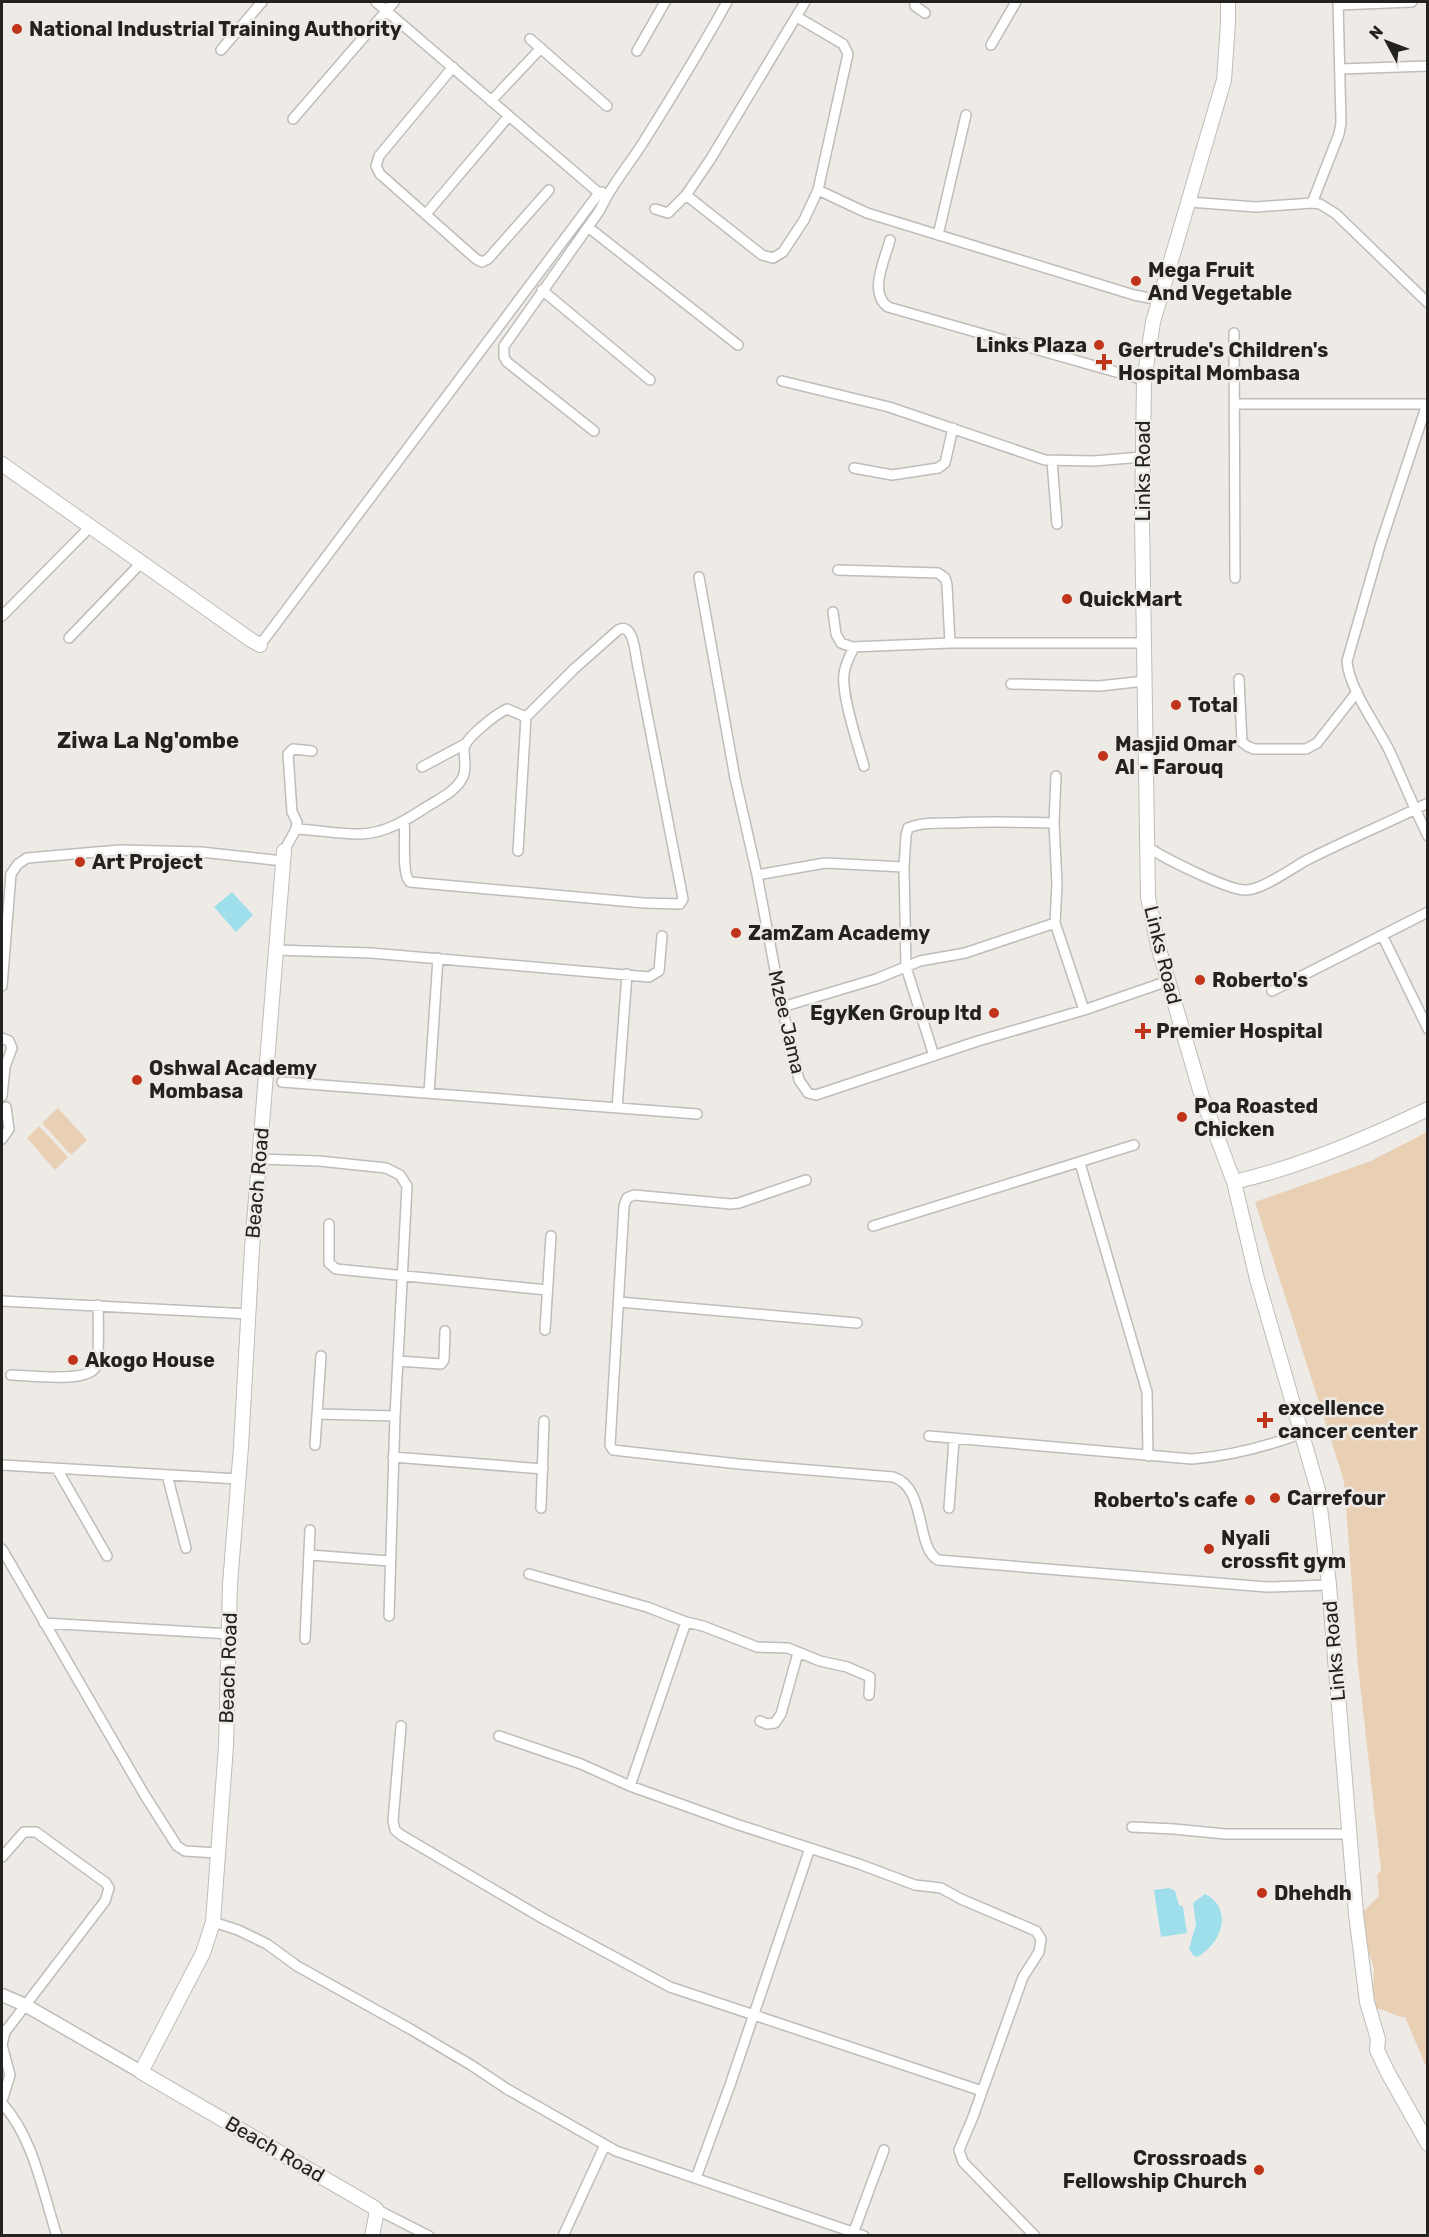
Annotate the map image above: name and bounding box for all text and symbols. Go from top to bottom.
north arrow [1357,12,1417,72]
place label: National Industrial Training Authority [29,17,402,41]
marker: National Industrial Training Authority [10,22,24,36]
text: N [1365,22,1387,43]
place label: Mega Fruit And Vegetable [1148,258,1292,305]
marker: Mega Fruit And Vegetable [1129,274,1143,288]
place label: Links Plaza [976,333,1087,357]
marker: Links Plaza [1092,338,1106,352]
place label: Gertrude's Children's Hospital Mombasa [1118,338,1328,385]
marker: Gertrude's Children's Hospital Mombasa [1095,353,1113,371]
street label: Links Road [1131,421,1155,521]
place label: QuickMart [1079,587,1182,611]
marker: QuickMart [1060,592,1074,606]
place label: Total [1188,693,1238,717]
marker: Total [1169,698,1183,712]
district label: Ziwa La Ng'ombe [57,727,239,754]
place label: Masjid Omar Al - Farouq [1115,732,1237,779]
marker: Masjid Omar Al - Farouq [1096,749,1110,763]
place label: Art Project [92,850,203,874]
marker: Art Project [73,855,87,869]
street label: Links Road [1139,903,1187,1007]
place label: ZamZam Academy [748,921,930,945]
marker: ZamZam Academy [729,926,743,940]
street label: Mzee Jama [763,968,811,1076]
place label: Roberto's [1212,968,1308,992]
marker: Roberto's [1193,973,1207,987]
place label: EgyKen Group ltd [810,1001,982,1025]
marker: EgyKen Group ltd [987,1006,1001,1020]
place label: Premier Hospital [1156,1019,1323,1043]
marker: Premier Hospital [1134,1022,1152,1040]
place label: Oshwal Academy Mombasa [149,1056,317,1103]
marker: Oshwal Academy Mombasa [130,1073,144,1087]
place label: Poa Roasted Chicken [1194,1094,1318,1141]
marker: Poa Roasted Chicken [1175,1110,1189,1124]
street label: Beach Road [240,1127,274,1239]
place label: Akogo House [85,1348,215,1372]
marker: Akogo House [66,1353,80,1367]
place label: excellence cancer center [1278,1396,1418,1443]
marker: excellence cancer center [1256,1411,1274,1429]
place label: Carrefour [1287,1486,1386,1510]
place label: Roberto's cafe [1093,1488,1238,1512]
marker: Carrefour [1268,1491,1282,1505]
marker: Roberto's cafe [1243,1493,1257,1507]
place label: Nyali crossfit gym [1221,1526,1346,1573]
marker: Nyali crossfit gym [1202,1542,1216,1556]
street label: Links Road [1318,1600,1350,1702]
street label: Beach Road [214,1612,242,1724]
place label: Dhehdh [1274,1881,1352,1905]
marker: Dhehdh [1255,1886,1269,1900]
street label: Beach Road [221,2111,329,2187]
place label: Crossroads Fellowship Church [1063,2146,1247,2193]
marker: Crossroads Fellowship Church [1252,2163,1266,2177]

